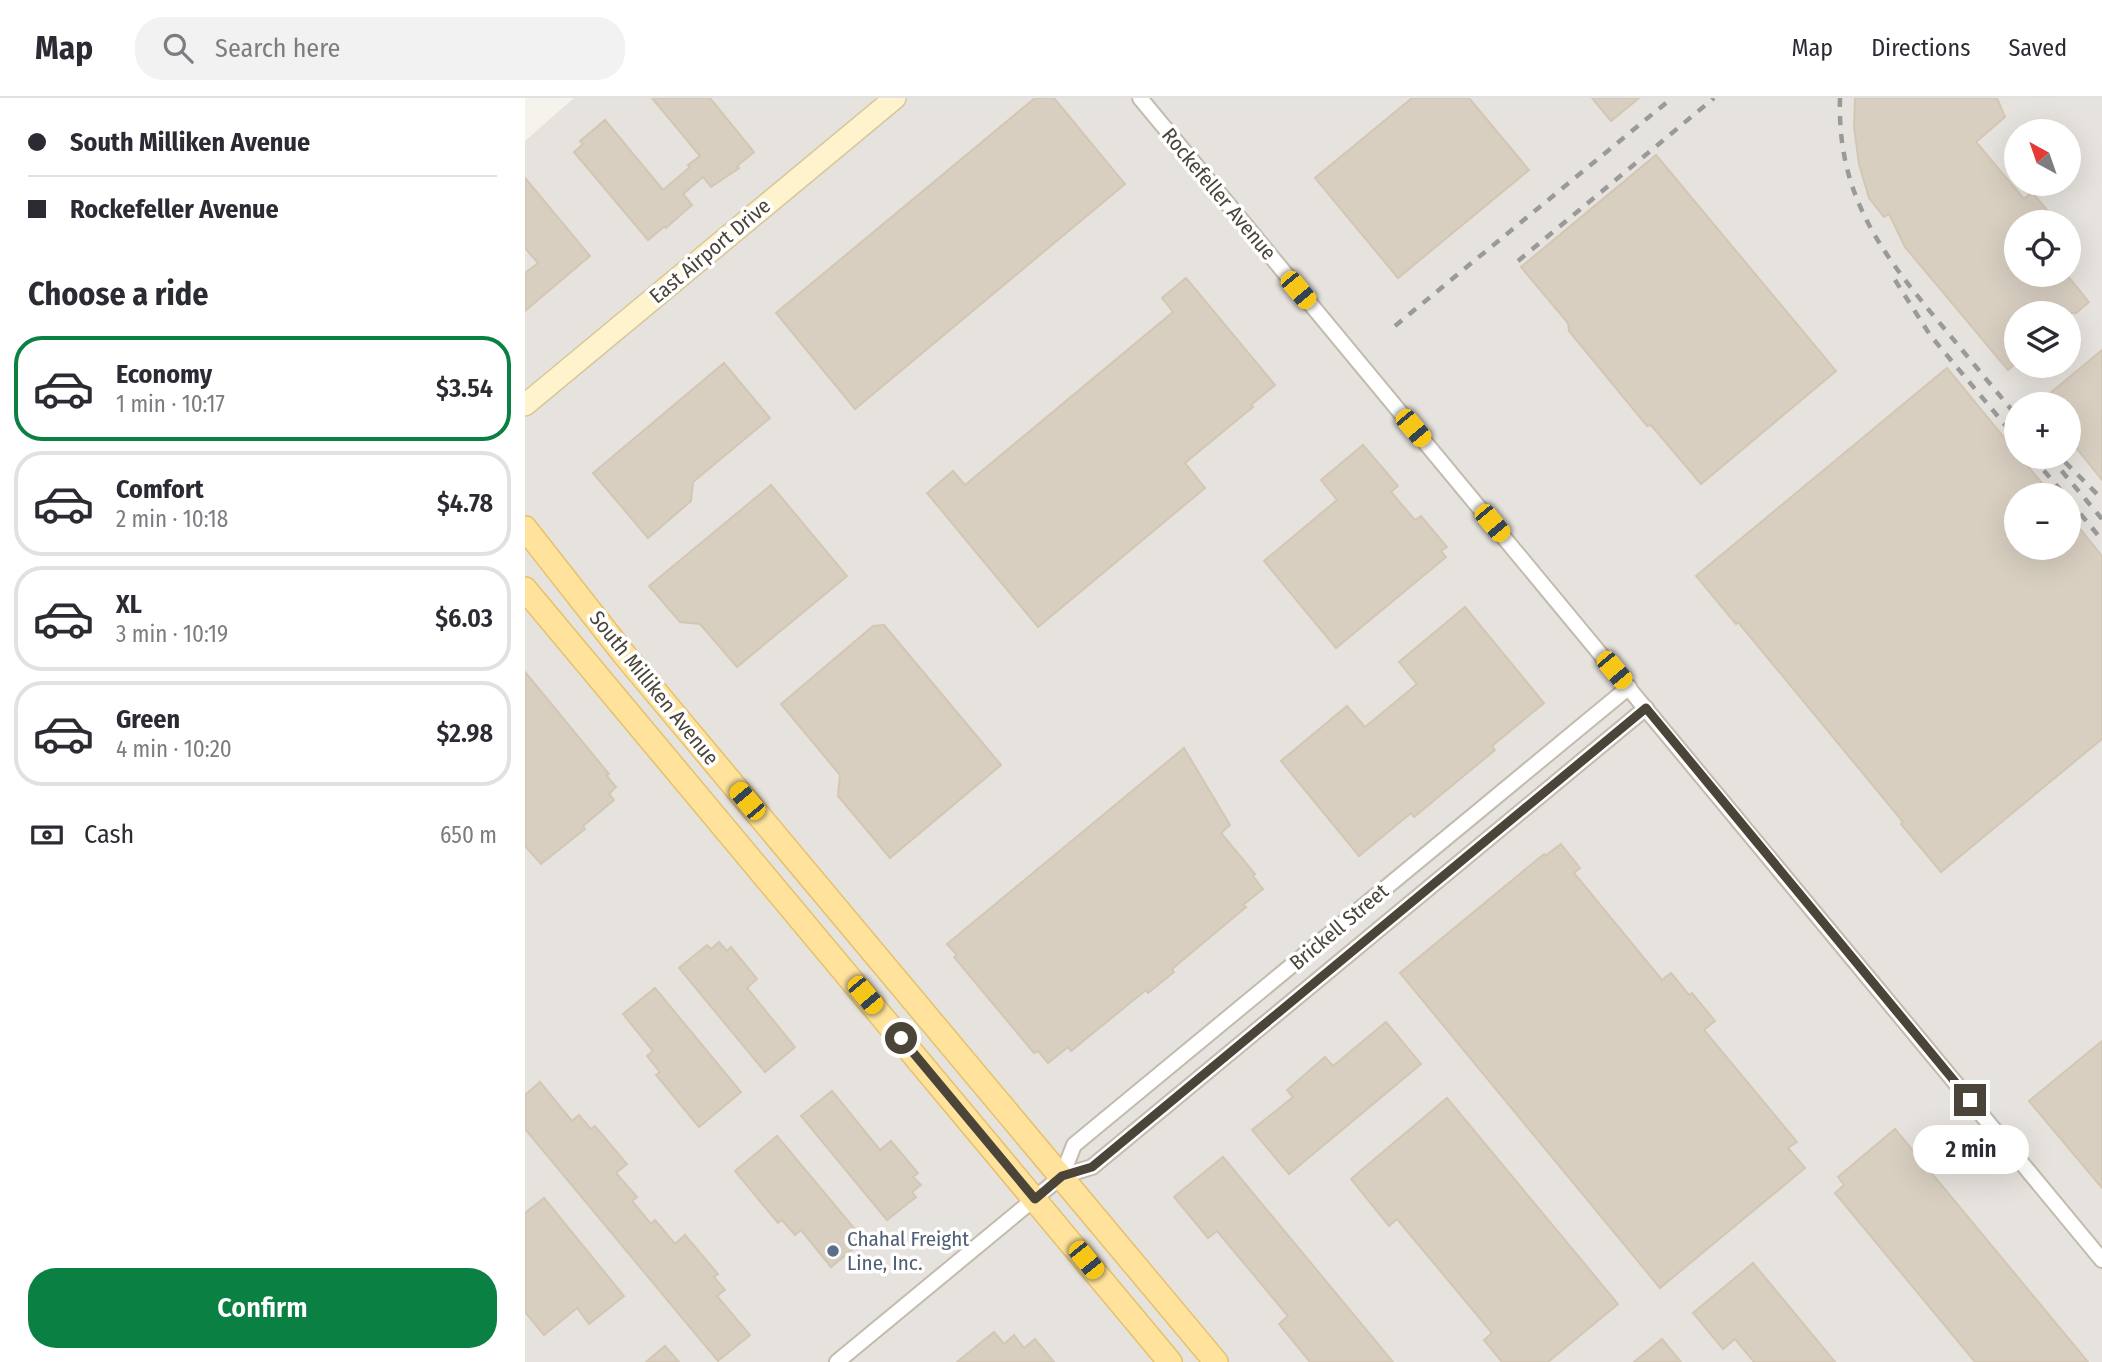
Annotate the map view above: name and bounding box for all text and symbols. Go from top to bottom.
search box [135,17,625,80]
text: Map [35,28,93,68]
icon: search [159,29,197,67]
text: Search here [215,33,340,64]
text: Map [1792,34,1833,62]
text: Directions [1871,34,1970,62]
text: Saved [2008,34,2067,62]
north arrow [2004,119,2081,196]
map controls [2004,119,2081,560]
street label: Rockefeller Avenue [1156,123,1282,265]
text: South Milliken Avenue [70,127,310,158]
street label: East Airport Drive [644,193,776,309]
text: Rockefeller Avenue [70,194,279,225]
button: locate [2004,210,2081,287]
car [1277,267,1320,313]
text: Choose a ride [28,275,209,313]
button: layers [2004,301,2081,378]
icon: car [32,357,95,420]
text: Economy [116,359,212,390]
text: $3.54 [436,373,493,404]
text: 1 min · 10:17 [116,390,225,418]
button: + [2004,392,2081,469]
car [1392,405,1435,451]
icon: car [32,472,95,535]
text: Comfort [116,474,204,505]
button: − [2004,483,2081,560]
text: $4.78 [437,488,493,519]
car [1471,500,1514,546]
text: 2 min · 10:18 [116,505,228,533]
icon: car [32,587,95,650]
text: XL [116,589,142,620]
text: $6.03 [435,603,493,634]
street label: South Milliken Avenue [584,606,724,770]
text: 3 min · 10:19 [116,620,228,648]
car [1593,647,1636,693]
icon: car [32,702,95,765]
text: Green [116,704,180,735]
text: $2.98 [436,718,493,749]
text: 4 min · 10:20 [116,735,232,763]
car [726,778,769,824]
icon: cash [28,816,66,854]
text: Cash [84,819,134,850]
text: 650 m [440,821,497,849]
street label: Brickell Street [1284,878,1394,976]
car [844,972,887,1018]
route start [885,1022,917,1054]
route end [1954,1084,1986,1116]
callout: 2 min [1912,1124,2028,1174]
text: 2 min [1945,1135,1997,1163]
place label: Chahal Freight Line, Inc. [847,1226,969,1276]
car [1065,1237,1108,1283]
marker: Chahal Freight Line, Inc. [825,1243,841,1259]
button: Confirm [28,1268,497,1348]

